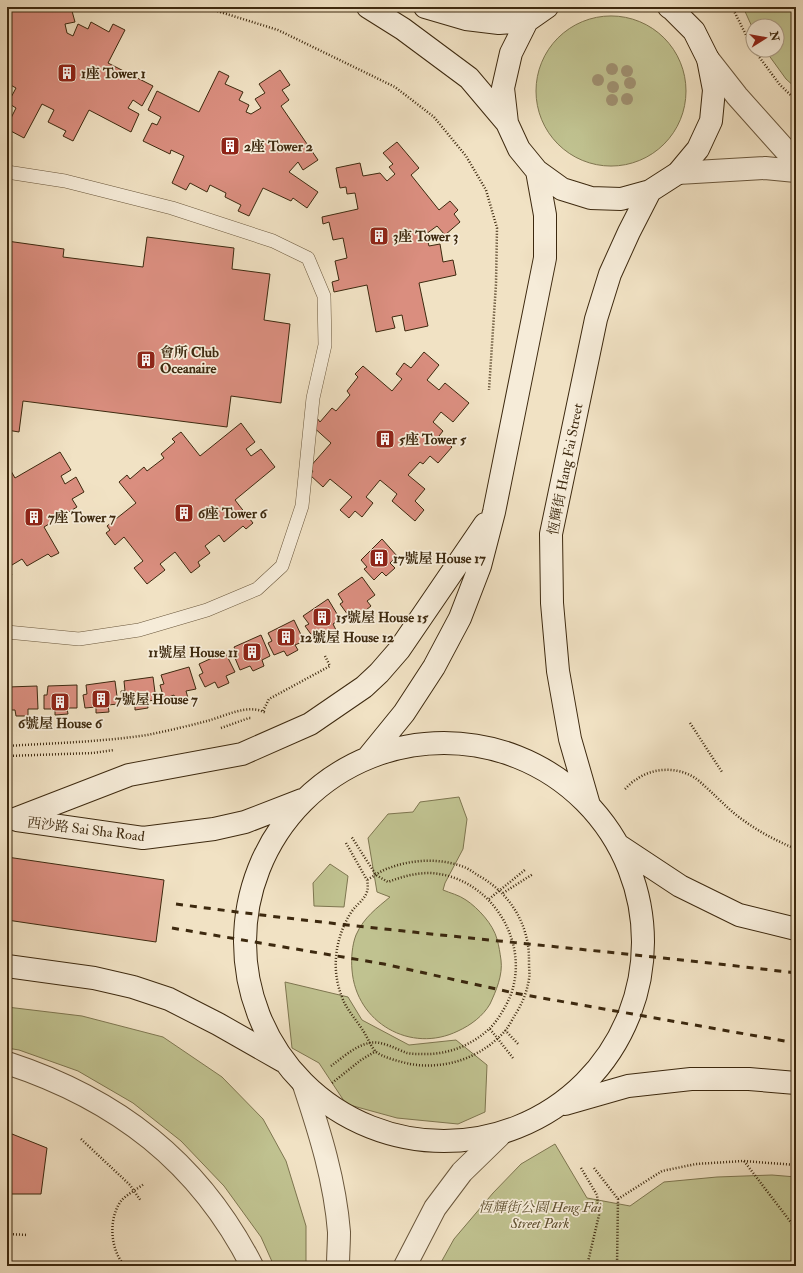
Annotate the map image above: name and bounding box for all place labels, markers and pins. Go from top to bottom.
building icon: 1座 Tower 1 [56,62,78,84]
place label: 1座 Tower 1 [81,65,146,82]
building icon: 2座 Tower 2 [219,135,241,157]
place label: 2座 Tower 2 [244,138,313,155]
building icon: 3座 Tower 3 [368,225,390,247]
place label: 3座 Tower 3 [393,228,459,245]
place label: 會所 Club Oceanaire [160,344,219,377]
building icon: 會所 Club Oceanaire [135,349,157,371]
building icon: 5座 Tower 5 [374,428,396,450]
place label: 5座 Tower 5 [399,431,467,448]
building icon: 6座 Tower 6 [173,502,195,524]
place label: 6座 Tower 6 [198,505,268,522]
building icon: 7座 Tower 7 [23,506,45,528]
place label: 7座 Tower 7 [48,509,116,526]
building icon: 17號屋 House 17 [368,547,390,569]
place label: 17號屋 House 17 [393,550,486,567]
building icon: 15號屋 House 15 [311,606,333,628]
place label: 15號屋 House 15 [336,609,429,626]
building icon: 12號屋 House 12 [275,626,297,648]
place label: 12號屋 House 12 [300,629,394,646]
building icon: 11號屋 House 11 [241,641,263,663]
place label: 11號屋 House 11 [148,644,238,661]
building icon: 7號屋 House 7 [90,688,112,710]
building icon: 6號屋 House 6 [49,691,71,713]
place label: 7號屋 House 7 [115,691,198,708]
place label: 6號屋 House 6 [18,715,103,732]

